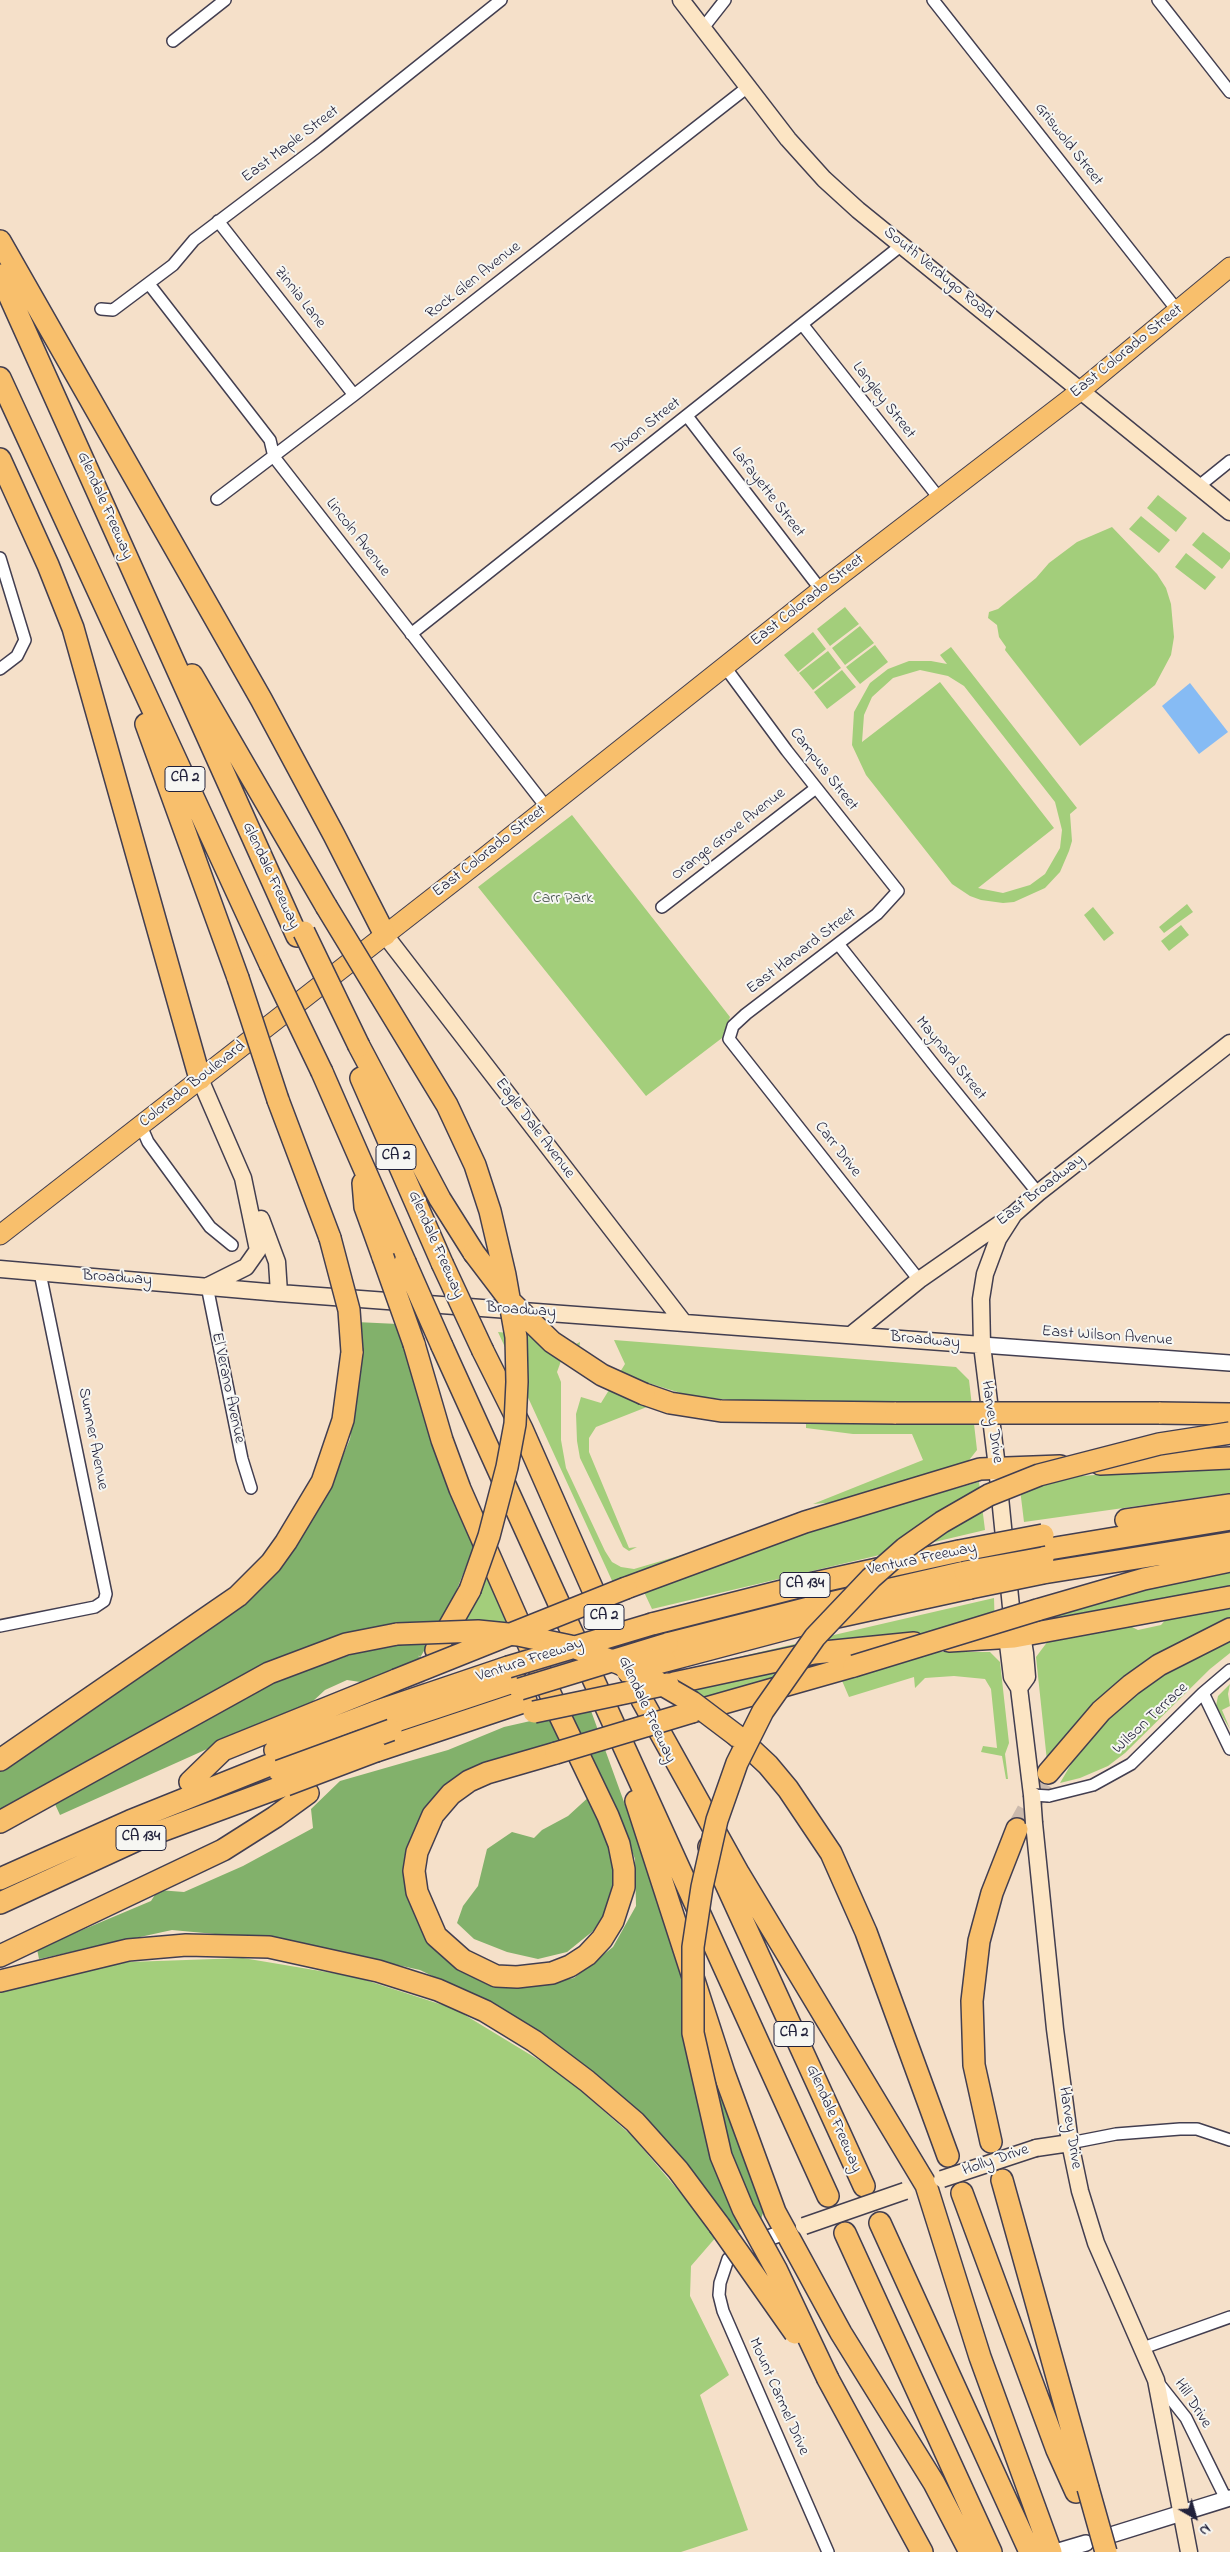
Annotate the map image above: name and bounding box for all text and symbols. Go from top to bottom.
street label: Griswold Street [1030,100,1106,190]
street label: East Maple Street [239,102,343,188]
street label: South Verdugo Road [879,224,997,324]
street label: Rock Glen Avenue [423,238,525,324]
street label: Zinnia Lane [269,263,329,333]
street label: East Colorado Street [1067,301,1187,403]
street label: Langley Street [847,359,919,443]
street label: Dixon Street [609,394,685,460]
street label: Lafayette Street [726,444,808,542]
street label: Glendale Freeway [72,449,136,563]
street label: Lincoln Avenue [320,495,394,581]
street label: East Colorado Street [747,551,869,651]
street label: Campus Street [785,725,861,815]
road number: CA 2 [165,766,205,792]
street label: Orange Grove Avenue [668,785,790,885]
street label: East Colorado Street [429,802,551,902]
street label: Glendale Freeway [237,820,303,932]
park label: Carr Park [533,889,593,909]
street label: East Harvard Street [744,905,860,999]
street label: Maynard Street [910,1013,990,1105]
street label: Colorado Boulevard [136,1038,250,1132]
street label: Eagle Dale Avenue [490,1075,578,1183]
street label: Carr Drive [810,1119,864,1181]
road number: CA 2 [376,1144,416,1170]
street label: East Broadway [993,1151,1089,1231]
street label: Glendale Freeway [403,1188,467,1302]
street label: Broadway [82,1267,152,1291]
street label: Broadway [486,1299,556,1323]
street label: East Wilson Avenue [1041,1323,1173,1351]
street label: Broadway [889,1328,961,1354]
street label: El Verano Avenue [206,1331,248,1445]
street label: Harvey Drive [976,1380,1006,1464]
street label: Sumner Avenue [73,1386,111,1492]
street label: Ventura Freeway [866,1539,978,1581]
road number: CA 134 [780,1572,830,1598]
road number: CA 2 [584,1604,624,1630]
street label: Ventura Freeway [474,1635,586,1687]
street label: Glendale Freeway [613,1654,679,1766]
street label: Wilson Terrace [1109,1679,1193,1759]
road number: CA 134 [116,1826,166,1850]
road number: CA 2 [774,2022,814,2046]
street label: Glendale Freeway [801,2062,865,2176]
street label: Harvey Drive [1053,2085,1085,2171]
street label: Holly Drive [960,2141,1032,2181]
street label: Mount Carmel Drive [744,2335,812,2459]
street label: Hill Drive [1169,2376,1215,2432]
north arrow [1170,2492,1220,2542]
text: N [1194,2518,1215,2540]

